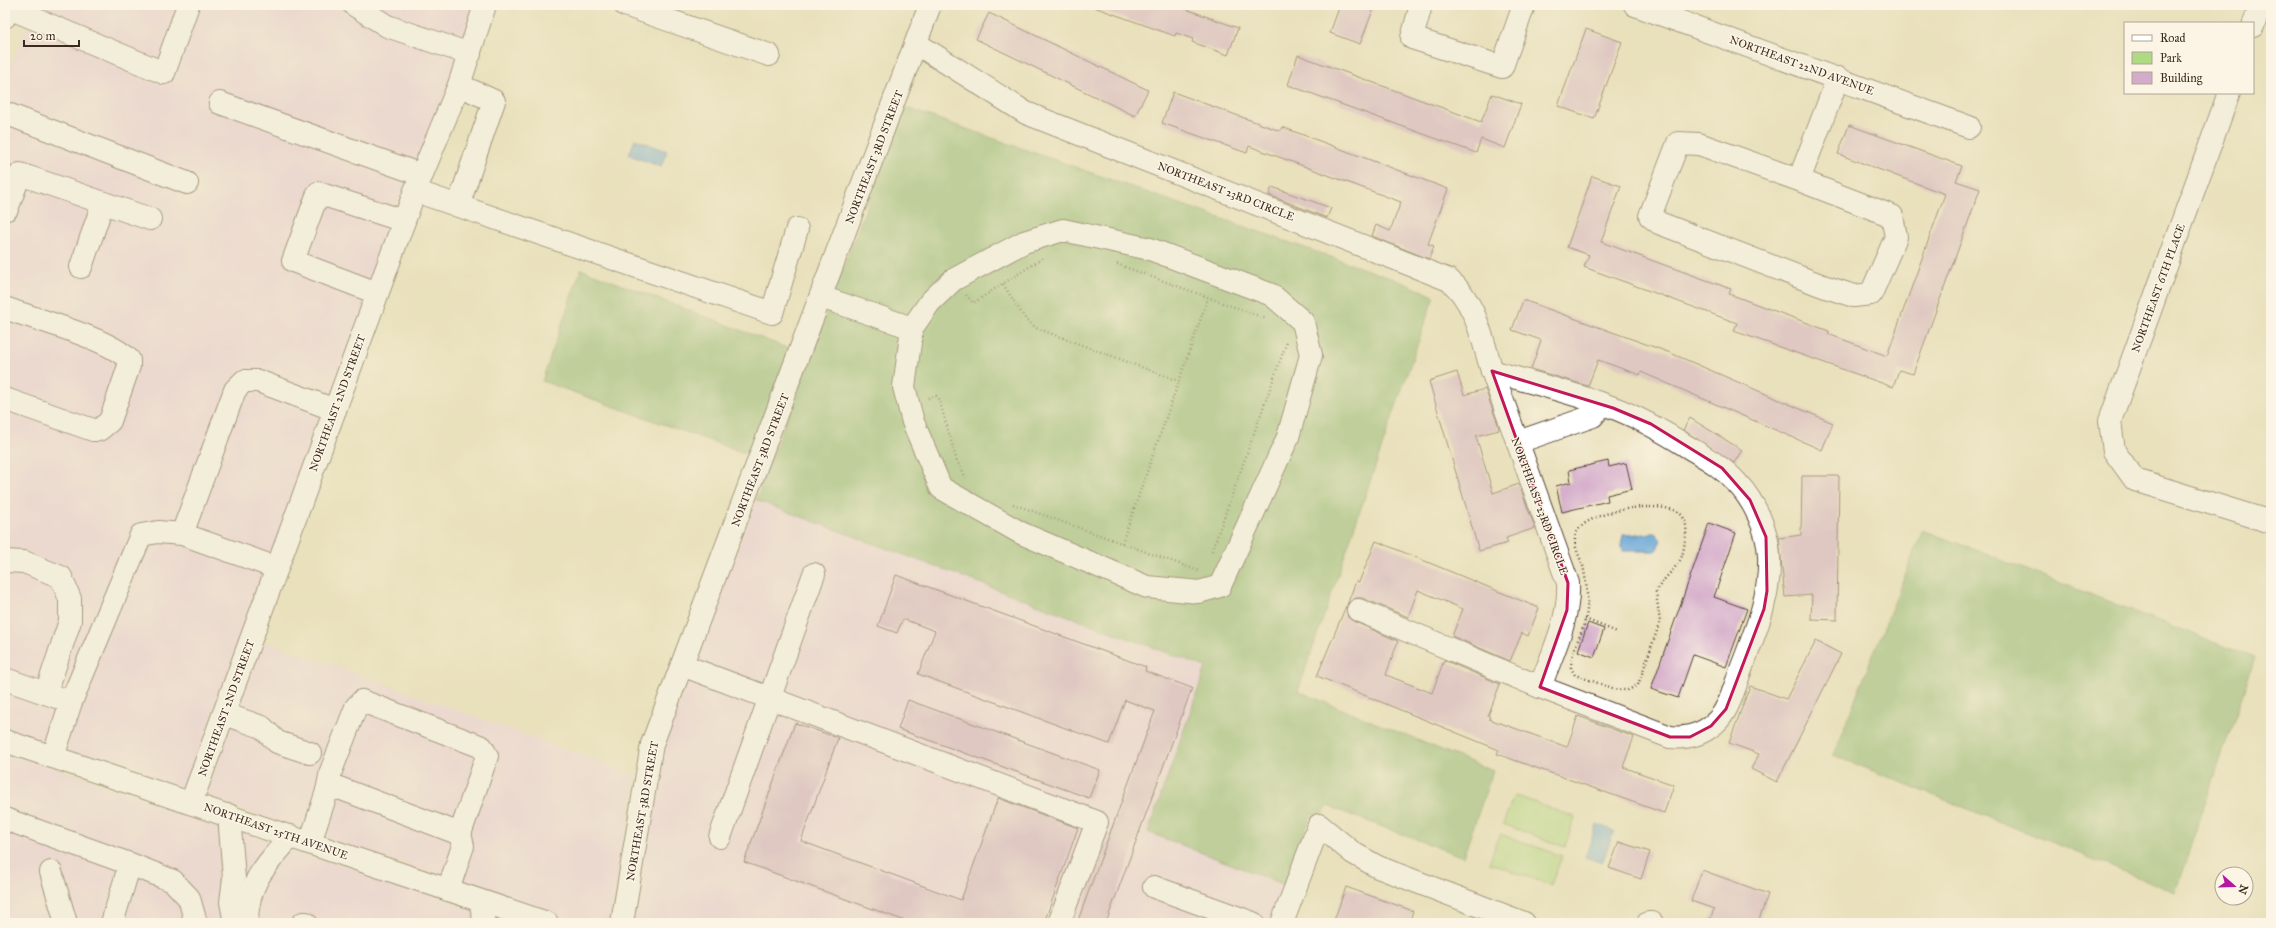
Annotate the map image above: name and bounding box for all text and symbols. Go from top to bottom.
scale bar [24,22,79,48]
legend [2124,22,2254,94]
text: 20 m [30,29,56,43]
text: Road [2160,31,2186,45]
street label: NORTHEAST 22ND AVENUE [1728,33,1876,98]
text: Park [2160,51,2182,65]
text: Building [2160,71,2203,86]
street label: NORTHEAST 3RD STREET [843,88,906,226]
street label: NORTHEAST 23RD CIRCLE [1156,159,1296,224]
street label: NORTHEAST 6TH PLACE [2129,222,2188,354]
street label: NORTHEAST 2ND STREET [307,333,368,473]
street label: NORTHEAST 3RD STREET [729,391,792,529]
street label: NORTHEAST 23RD CIRCLE [1509,436,1571,577]
street label: NORTHEAST 2ND STREET [196,638,257,778]
street label: NORTHEAST 3RD STREET [624,740,661,882]
street label: NORTHEAST 25TH AVENUE [202,801,350,862]
north arrow [2214,866,2254,906]
text: N [2235,883,2251,896]

